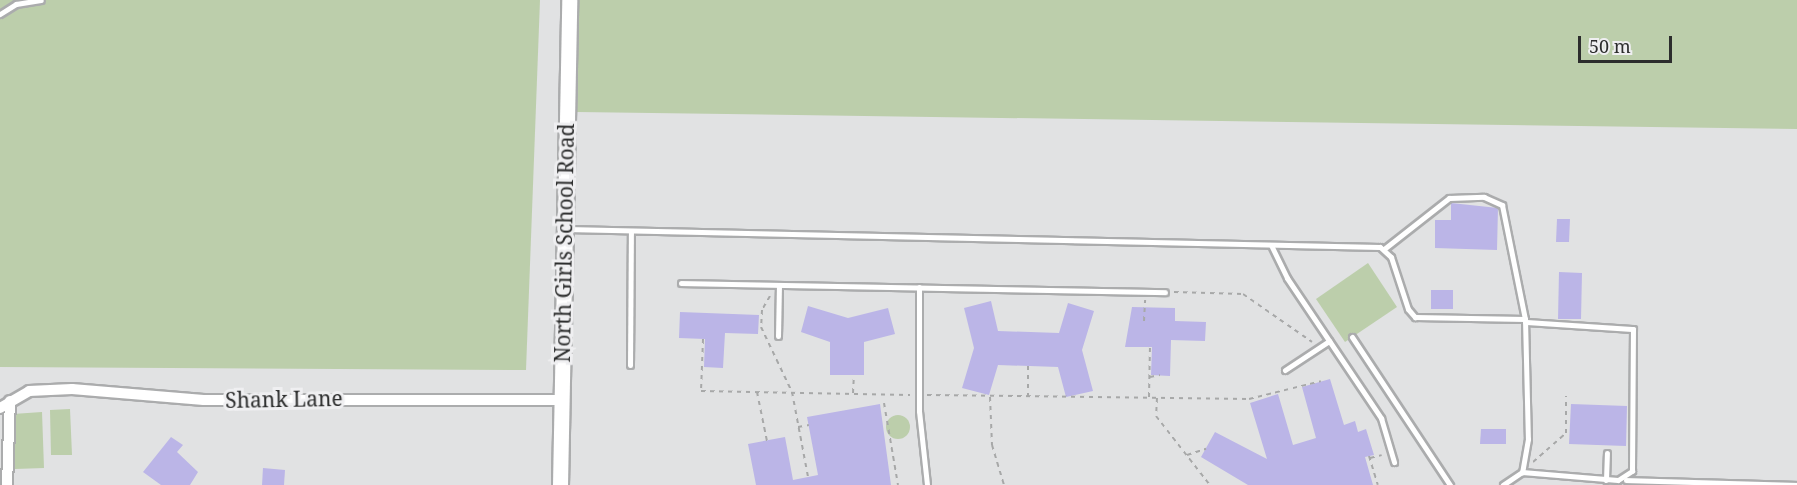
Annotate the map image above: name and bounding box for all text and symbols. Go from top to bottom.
scale bar [1581,24,1676,62]
text: 50 m [1589,34,1631,58]
street label: North Girls School Road [549,123,579,363]
street label: Shank Lane [225,385,343,413]

